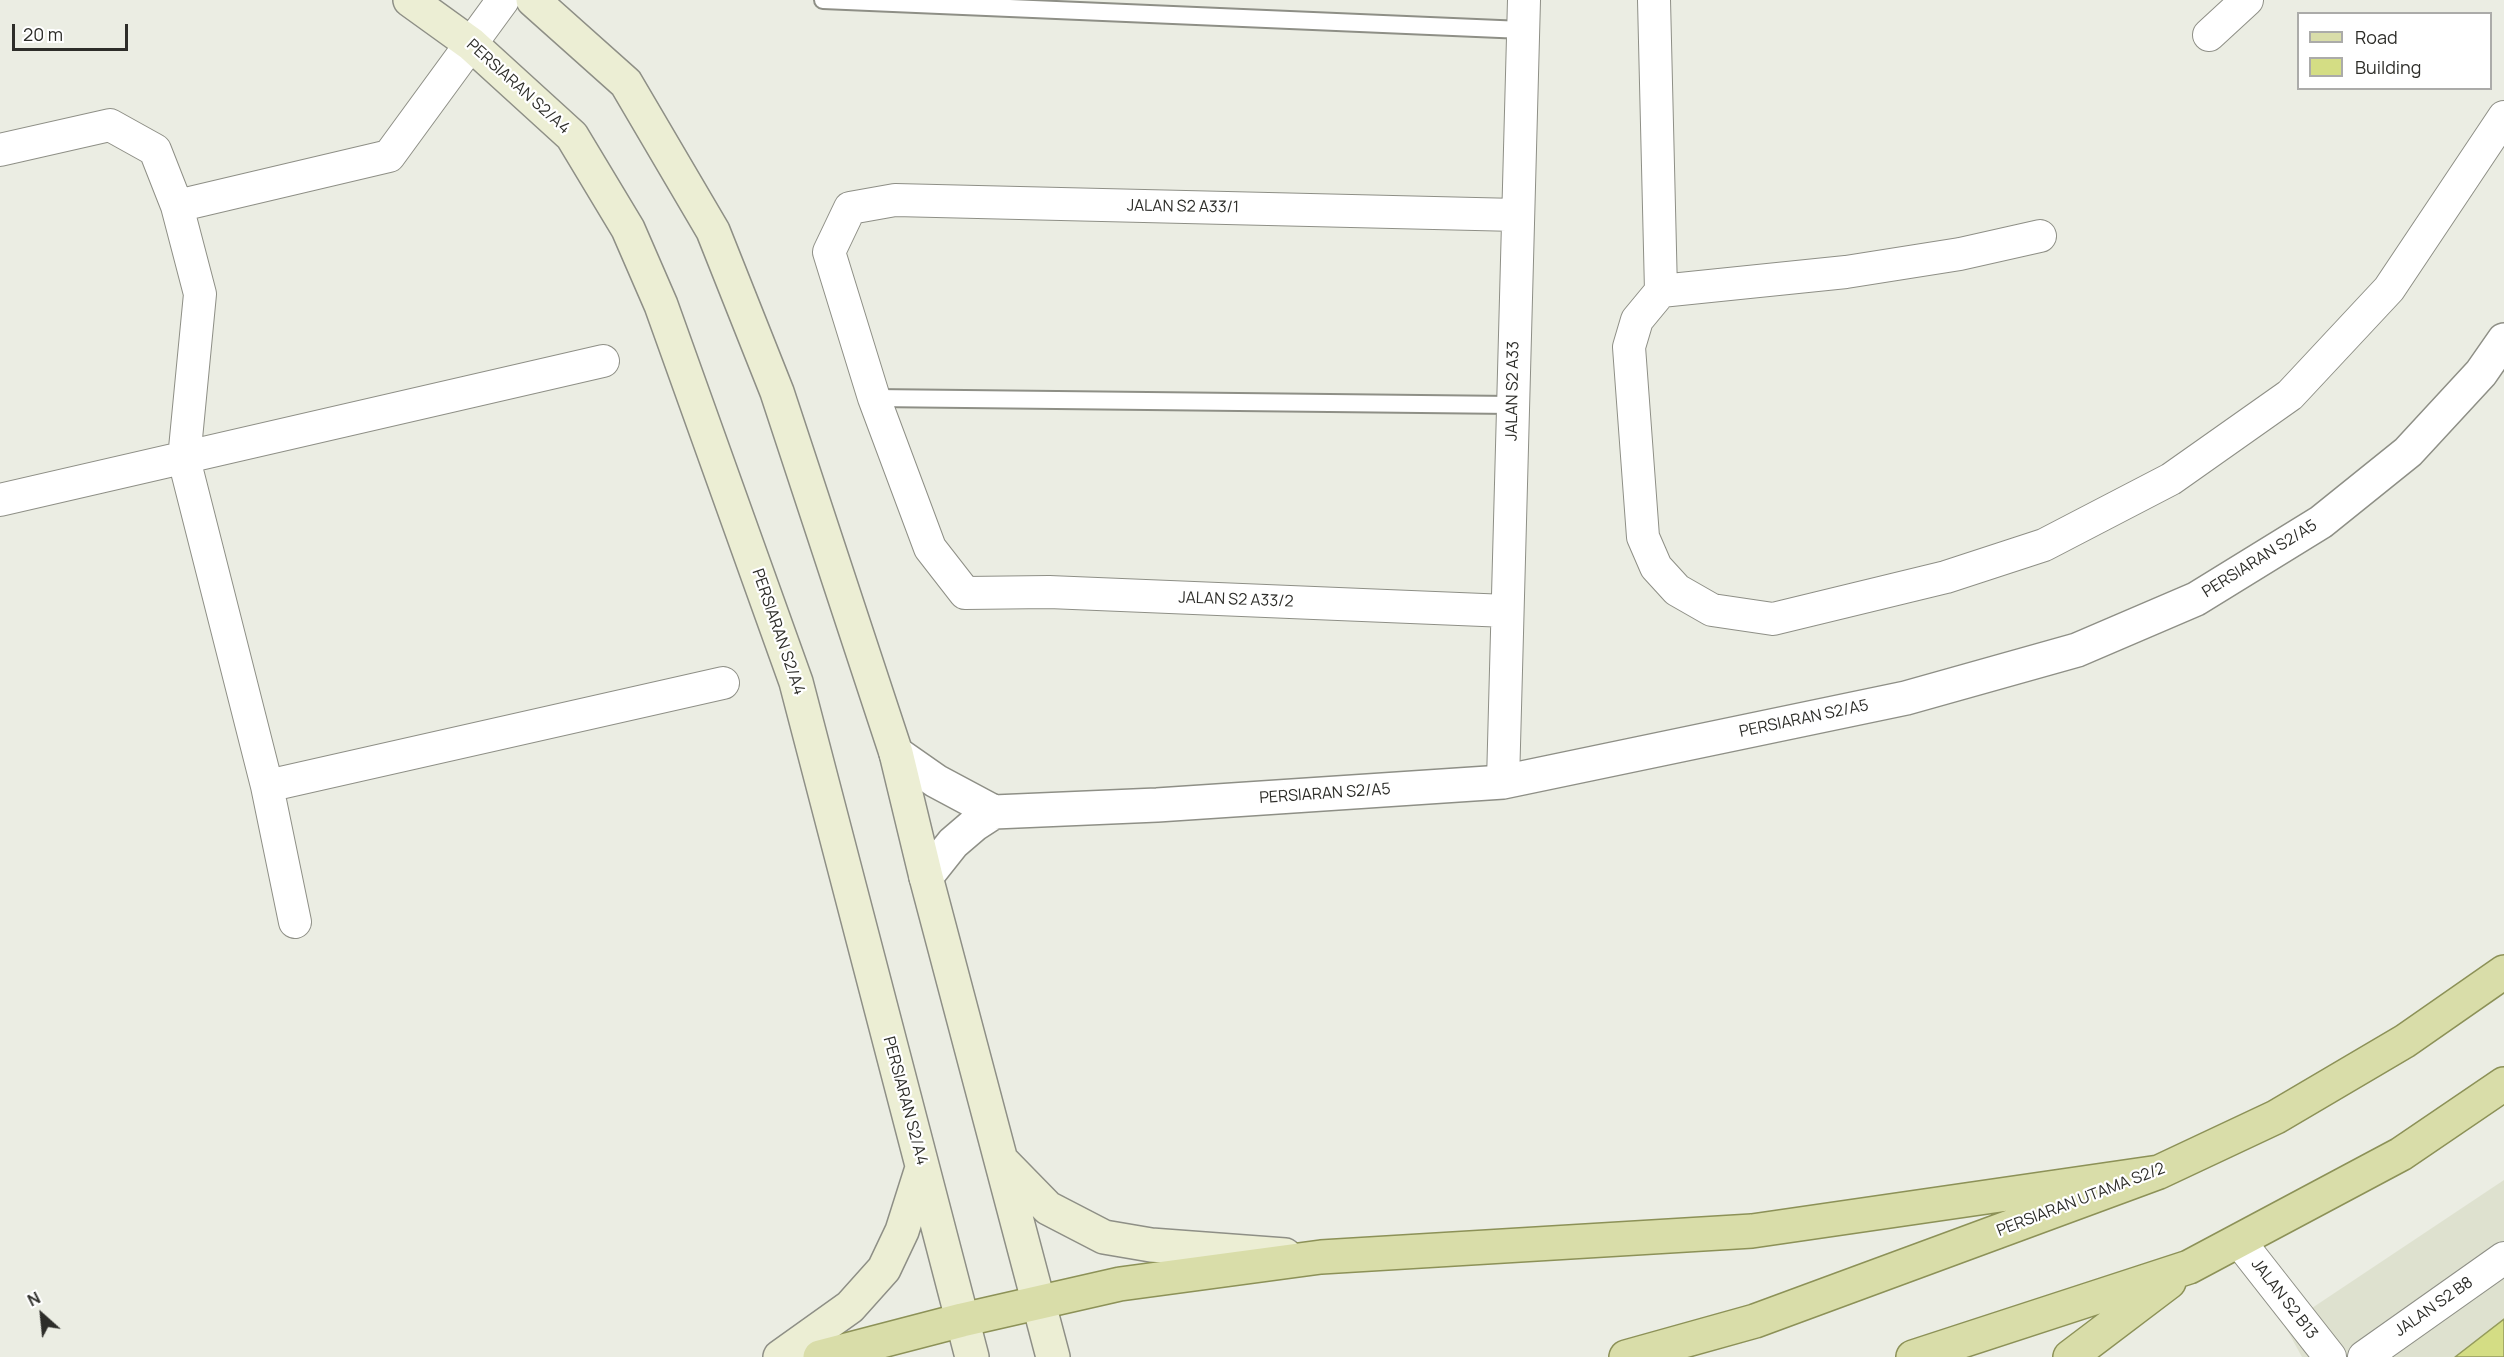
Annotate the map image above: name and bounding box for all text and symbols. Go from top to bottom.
scale bar [15,12,130,50]
legend [2297,12,2492,90]
text: 20 m [23,22,63,46]
text: Road [2355,25,2398,49]
street label: PERSIARAN S2/A4 [462,36,574,138]
text: Building [2355,55,2421,79]
street label: JALAN S2 A33/1 [1127,196,1239,218]
street label: JALAN S2 A33 [1503,341,1523,441]
street label: PERSIARAN S2/A5 [2199,516,2321,602]
street label: PERSIARAN S2/A4 [747,566,809,698]
street label: JALAN S2 A33/2 [1178,588,1294,612]
street label: PERSIARAN S2/A5 [1738,696,1870,742]
street label: PERSIARAN S2/A5 [1259,780,1391,808]
street label: PERSIARAN S2/A4 [879,1035,931,1167]
street label: PERSIARAN UTAMA S2/2 [1994,1159,2168,1241]
street label: JALAN S2 B13 [2247,1255,2321,1343]
street label: JALAN S2 B8 [2391,1273,2477,1341]
north arrow [12,1285,72,1345]
text: N [24,1287,44,1311]

